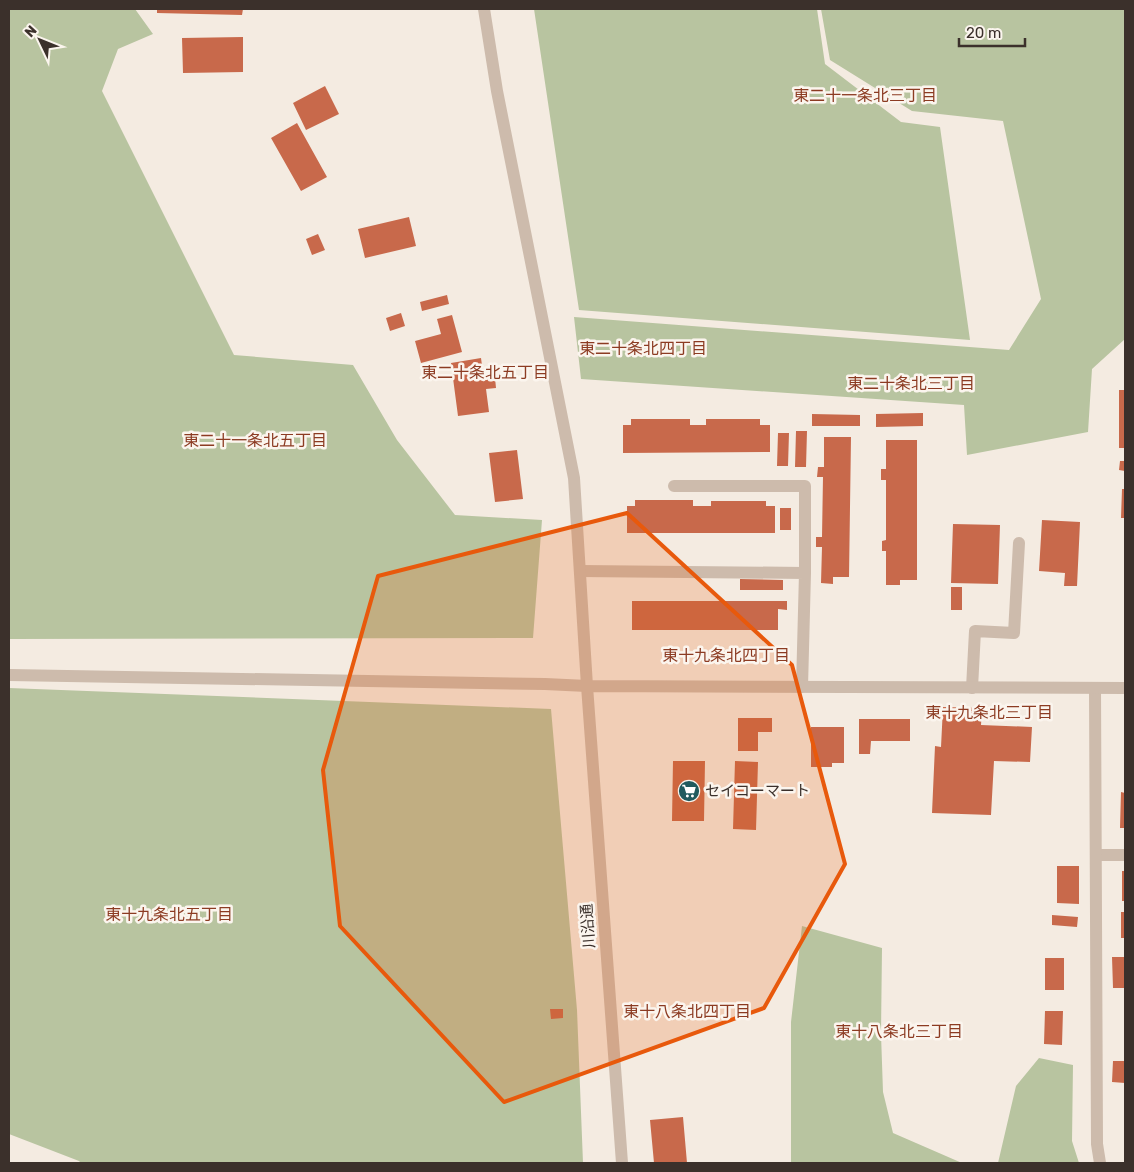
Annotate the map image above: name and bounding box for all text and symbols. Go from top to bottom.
north arrow [15,15,65,65]
scale bar [959,15,1025,47]
text: N [21,22,41,41]
text: 20 m [966,24,1001,42]
district label: 東二十一条北三丁目 [793,86,937,105]
district label: 東二十条北四丁目 [579,339,707,358]
district label: 東二十条北五丁目 [421,363,549,382]
district label: 東二十条北三丁目 [847,374,975,393]
district label: 東二十一条北五丁目 [183,431,327,450]
district label: 東十九条北四丁目 [662,646,790,665]
district label: 東十九条北三丁目 [925,703,1053,722]
supermarket icon: セイコーマート [677,779,701,803]
place label: セイコーマート [705,782,810,800]
street label: 川沿通 [577,903,599,949]
district label: 東十九条北五丁目 [105,905,233,924]
district label: 東十八条北四丁目 [623,1002,751,1021]
district label: 東十八条北三丁目 [835,1022,963,1041]

